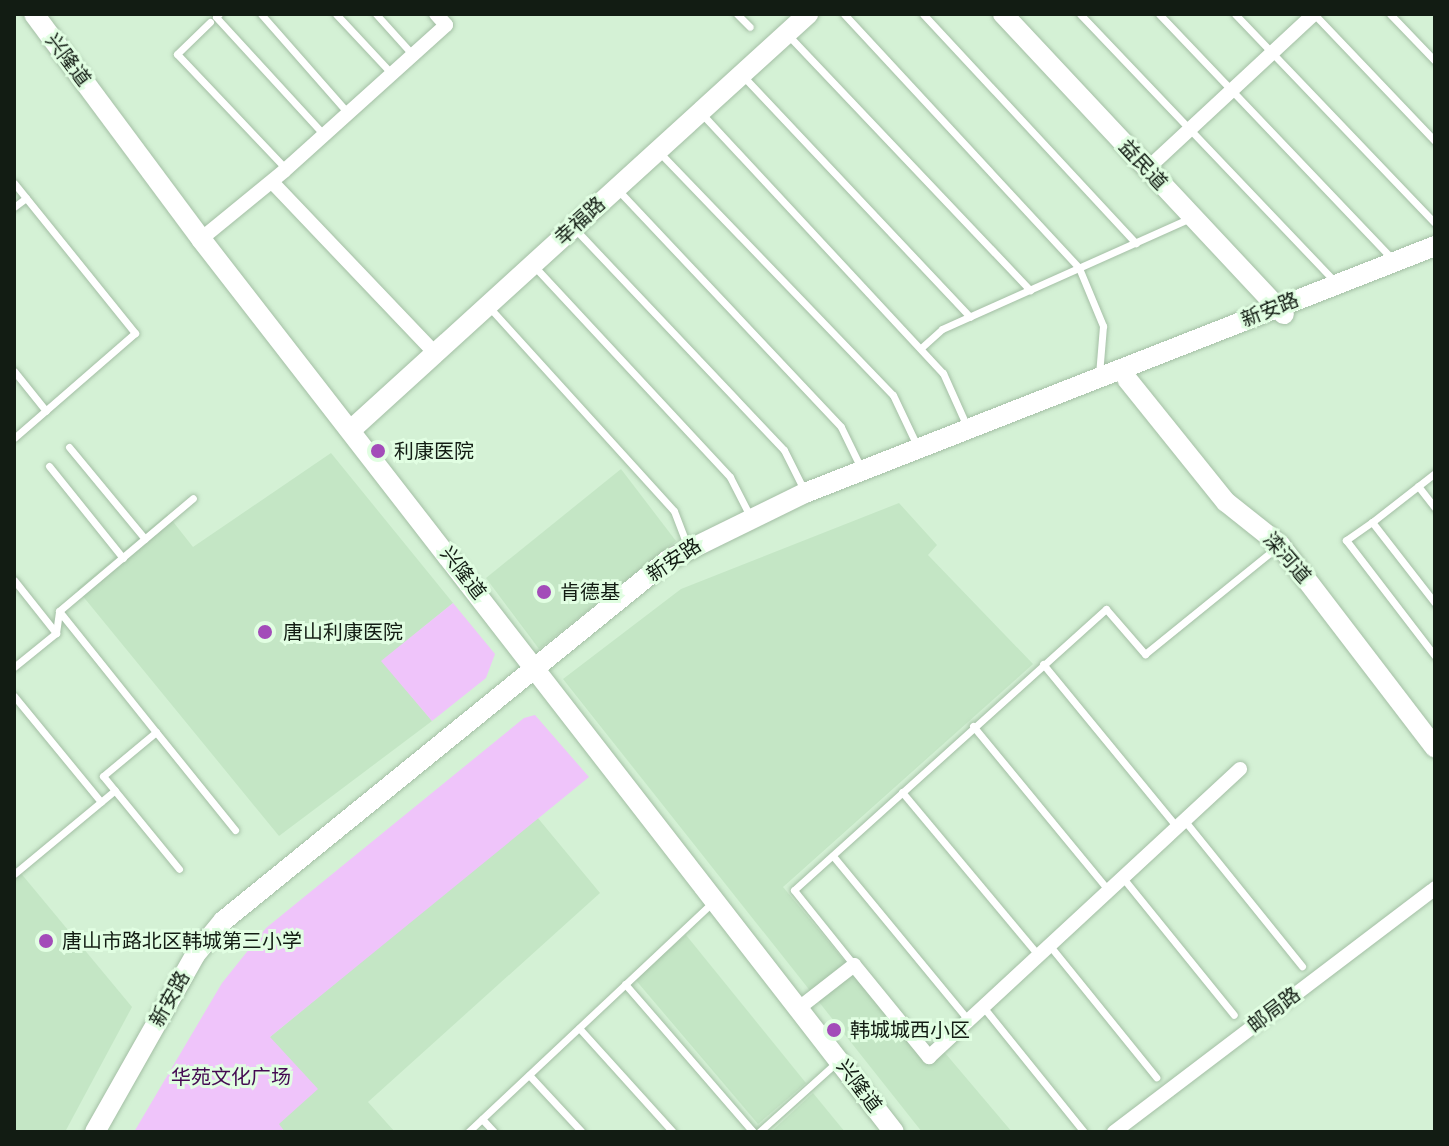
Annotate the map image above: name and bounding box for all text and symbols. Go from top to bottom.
street label: 兴隆道 [40,29,96,91]
street label: 益民道 [1114,135,1172,195]
street label: 幸福路 [550,192,610,250]
street label: 新安路 [1238,288,1302,332]
place label: 利康医院 [394,439,474,463]
marker: 利康医院 [369,442,387,460]
street label: 滦河道 [1258,527,1316,589]
street label: 新安路 [642,533,706,587]
street label: 兴隆道 [435,542,491,604]
place label: 肯德基 [560,580,620,604]
marker: 肯德基 [535,583,553,601]
place label: 唐山利康医院 [283,620,403,644]
marker: 唐山利康医院 [254,621,276,643]
place label: 唐山市路北区韩城第三小学 [62,929,302,953]
marker: 唐山市路北区韩城第三小学 [37,932,55,950]
street label: 新安路 [145,967,195,1031]
street label: 邮局路 [1243,982,1305,1038]
place label: 韩城城西小区 [850,1018,970,1042]
marker: 韩城城西小区 [825,1021,843,1039]
street label: 兴隆道 [831,1055,887,1117]
park label: 华苑文化广场 [171,1065,291,1089]

